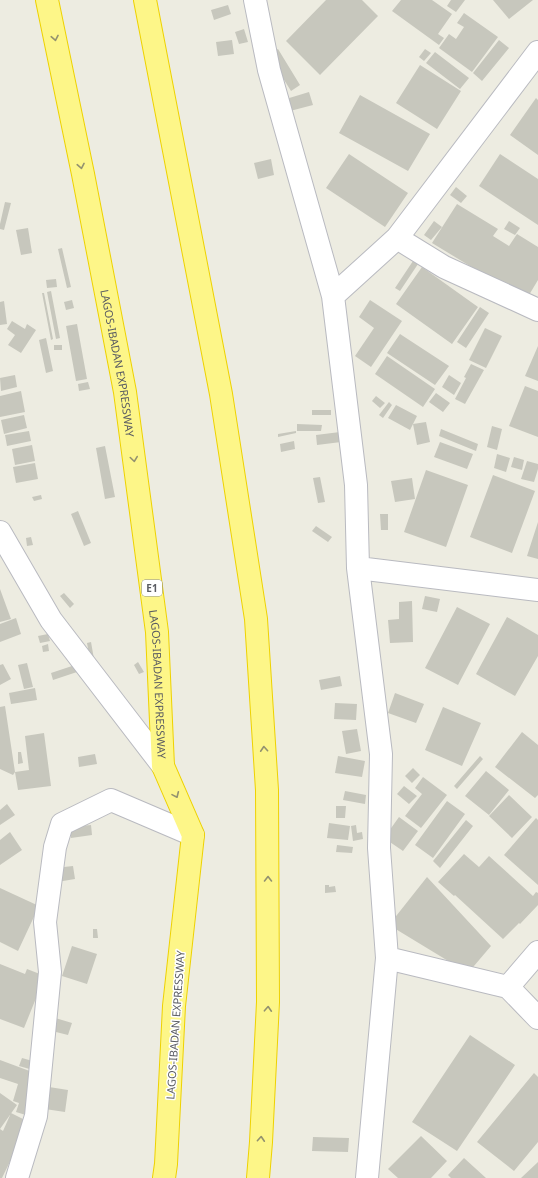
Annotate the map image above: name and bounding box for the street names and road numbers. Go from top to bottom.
street label: LAGOS-IBADAN EXPRESSWAY [98,288,138,438]
road number: E1 [142,580,162,596]
street label: LAGOS-IBADAN EXPRESSWAY [147,609,170,760]
street label: LAGOS-IBADAN EXPRESSWAY [162,949,188,1100]

